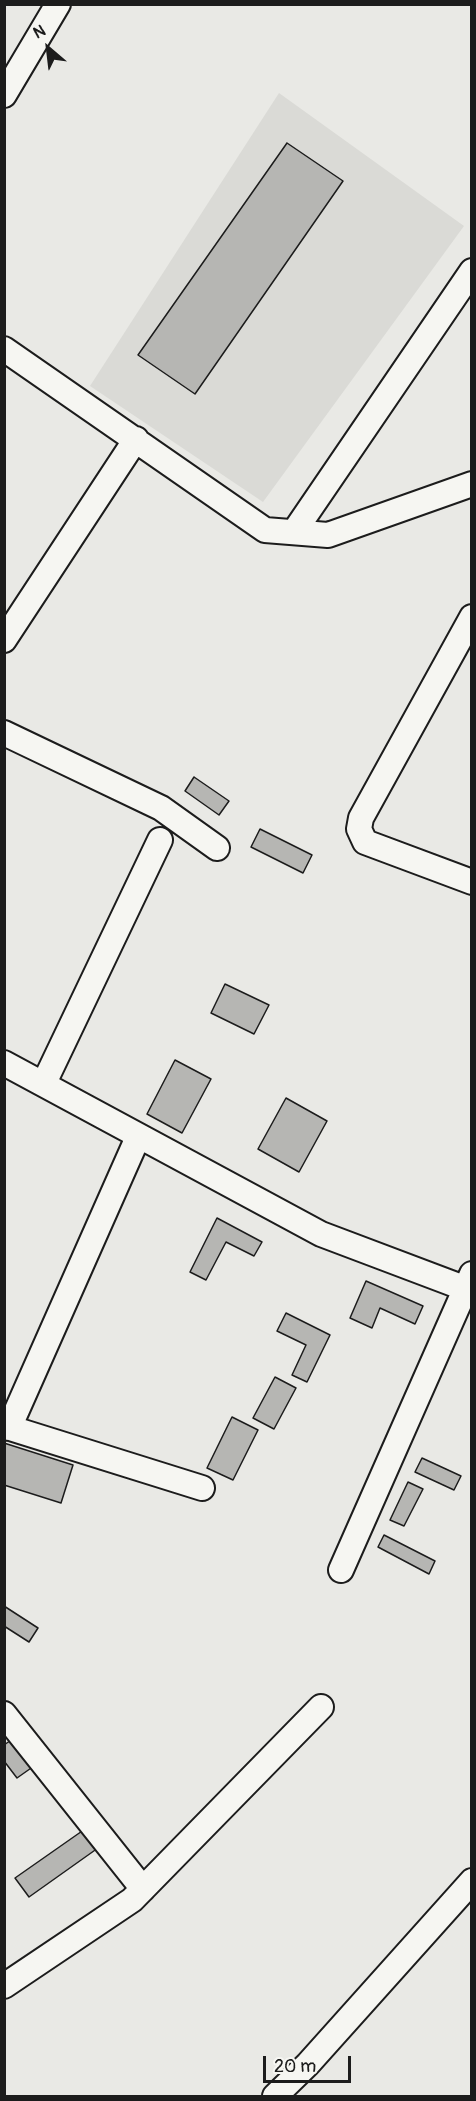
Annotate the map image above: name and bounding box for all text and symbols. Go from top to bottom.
north arrow [18,18,78,78]
text: N [30,21,49,43]
scale bar [266,2044,354,2082]
text: 20 m [274,2055,316,2078]

